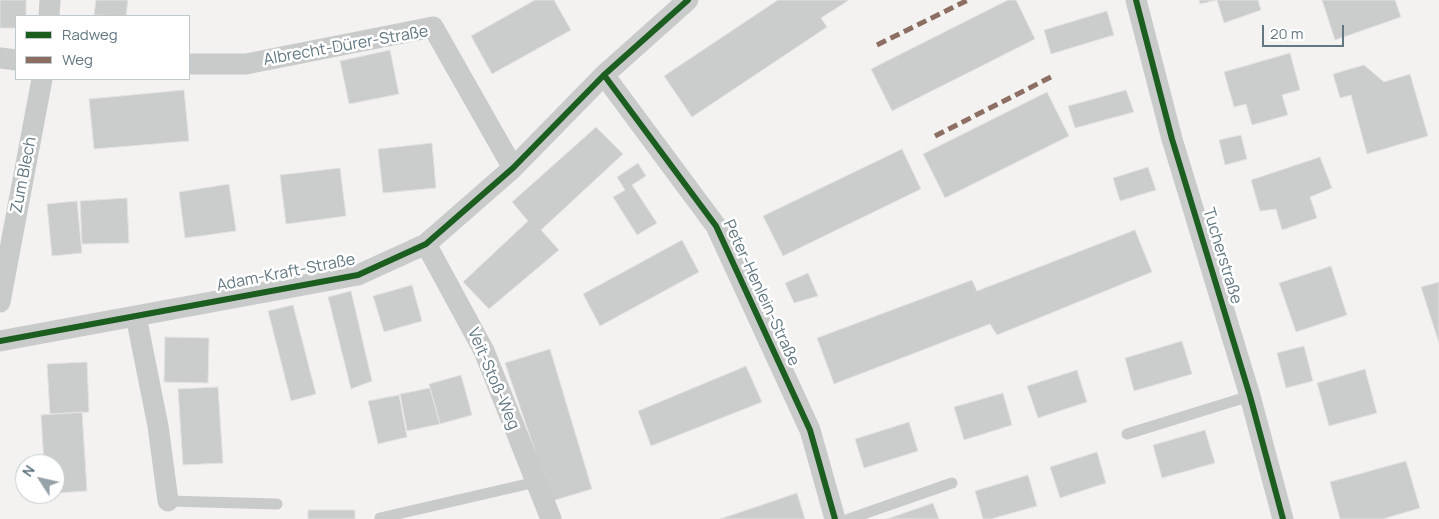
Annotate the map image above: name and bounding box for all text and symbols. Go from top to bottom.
legend [15,15,190,80]
scale bar [1264,15,1346,47]
street label: Albrecht-Dürer-Straße [262,22,430,70]
text: 20 m [1270,23,1303,44]
text: Radweg [62,24,118,45]
text: Weg [62,49,93,70]
street label: Zum Blech [7,135,41,215]
street label: Tucherstraße [1198,206,1246,306]
street label: Peter-Henlein-Straße [719,217,803,369]
street label: Adam-Kraft-Straße [215,250,357,296]
street label: Veit-Stoß-Weg [463,325,523,433]
north arrow [15,454,65,504]
text: N [17,461,39,480]

